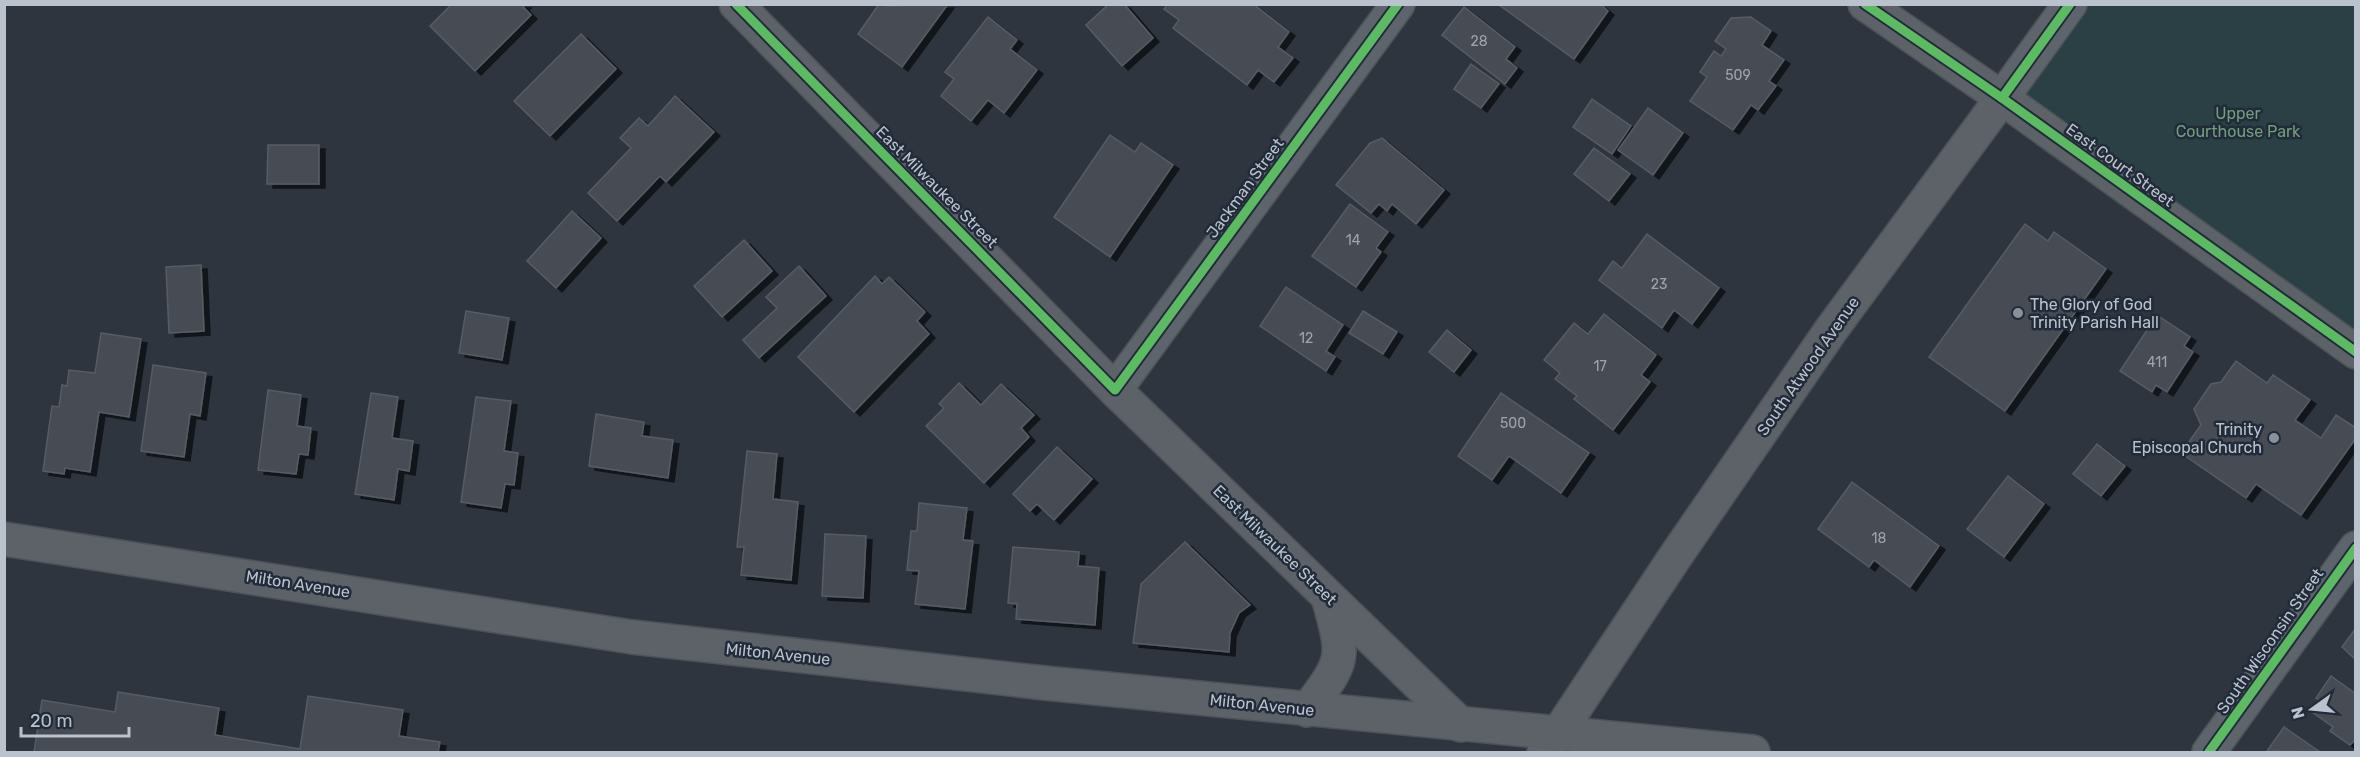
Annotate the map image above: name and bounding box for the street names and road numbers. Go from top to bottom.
street label: East Court Street [2062,119,2178,211]
street label: East Milwaukee Street [872,122,1002,252]
street label: Jackman Street [1202,134,1288,242]
street label: South Atwood Avenue [1753,293,1863,439]
street label: East Milwaukee Street [1209,481,1341,609]
street label: South Wisconsin Street [2213,565,2327,717]
street label: Milton Avenue [245,566,351,602]
street label: Milton Avenue [725,639,831,669]
street label: Milton Avenue [1209,690,1315,720]

